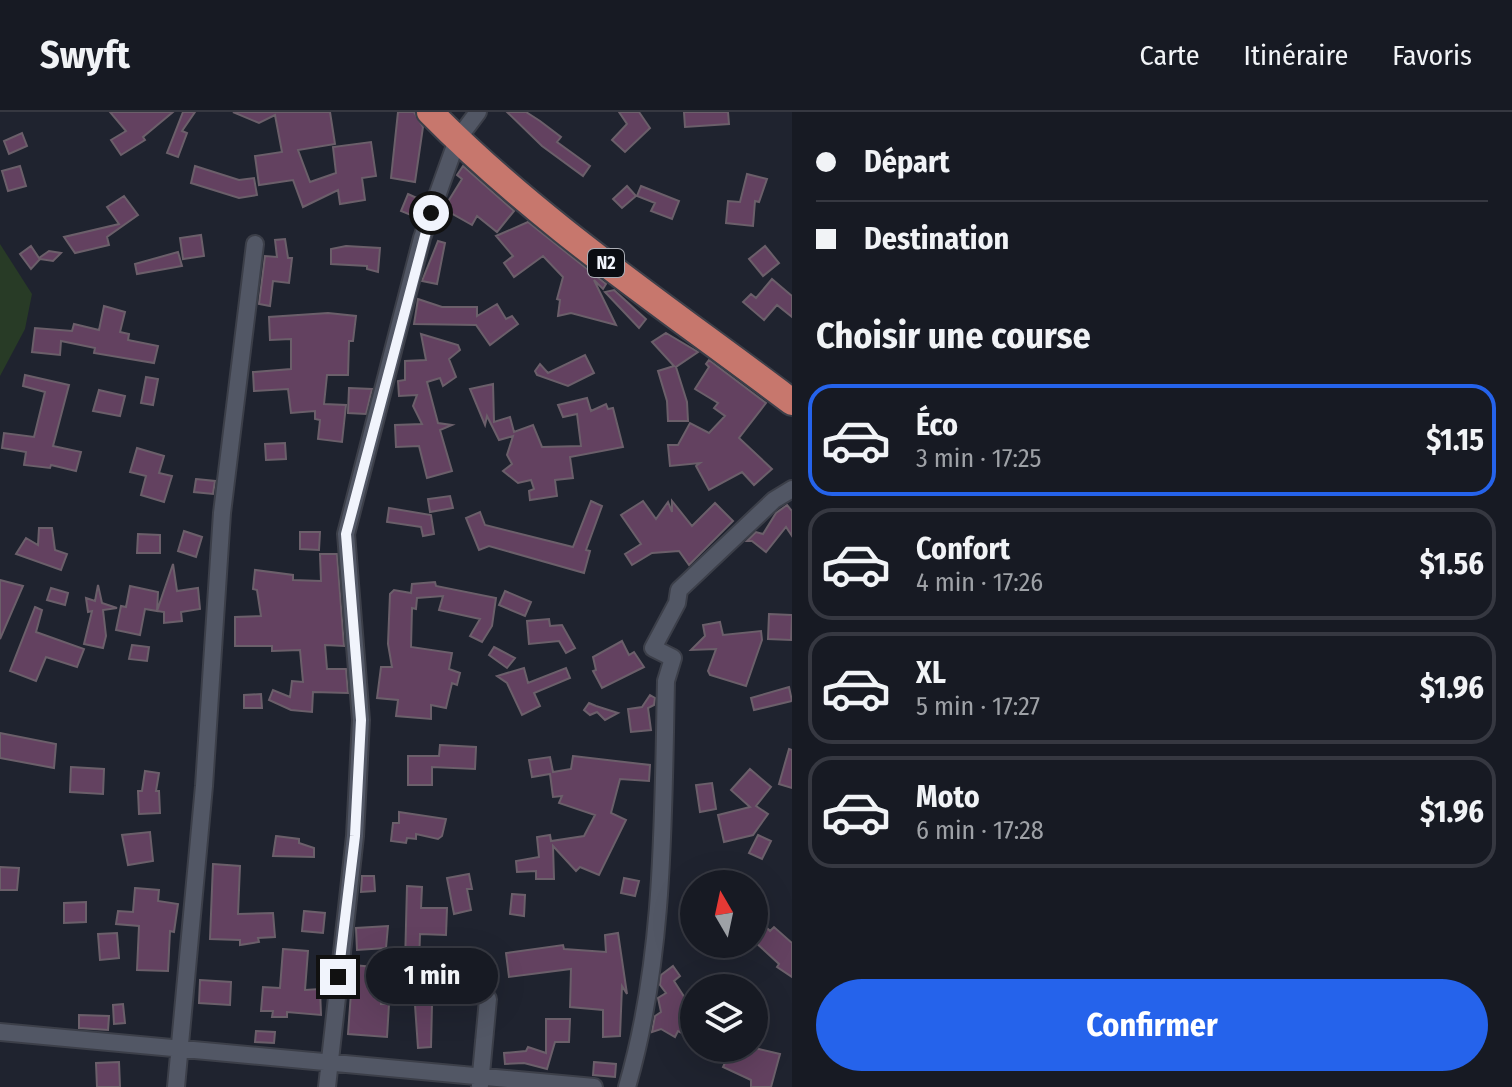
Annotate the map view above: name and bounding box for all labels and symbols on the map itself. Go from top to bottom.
route start [413,195,449,231]
road number: N2 [588,249,624,277]
north arrow [680,870,768,958]
callout: 1 min [366,949,498,1005]
route end [320,959,356,995]

